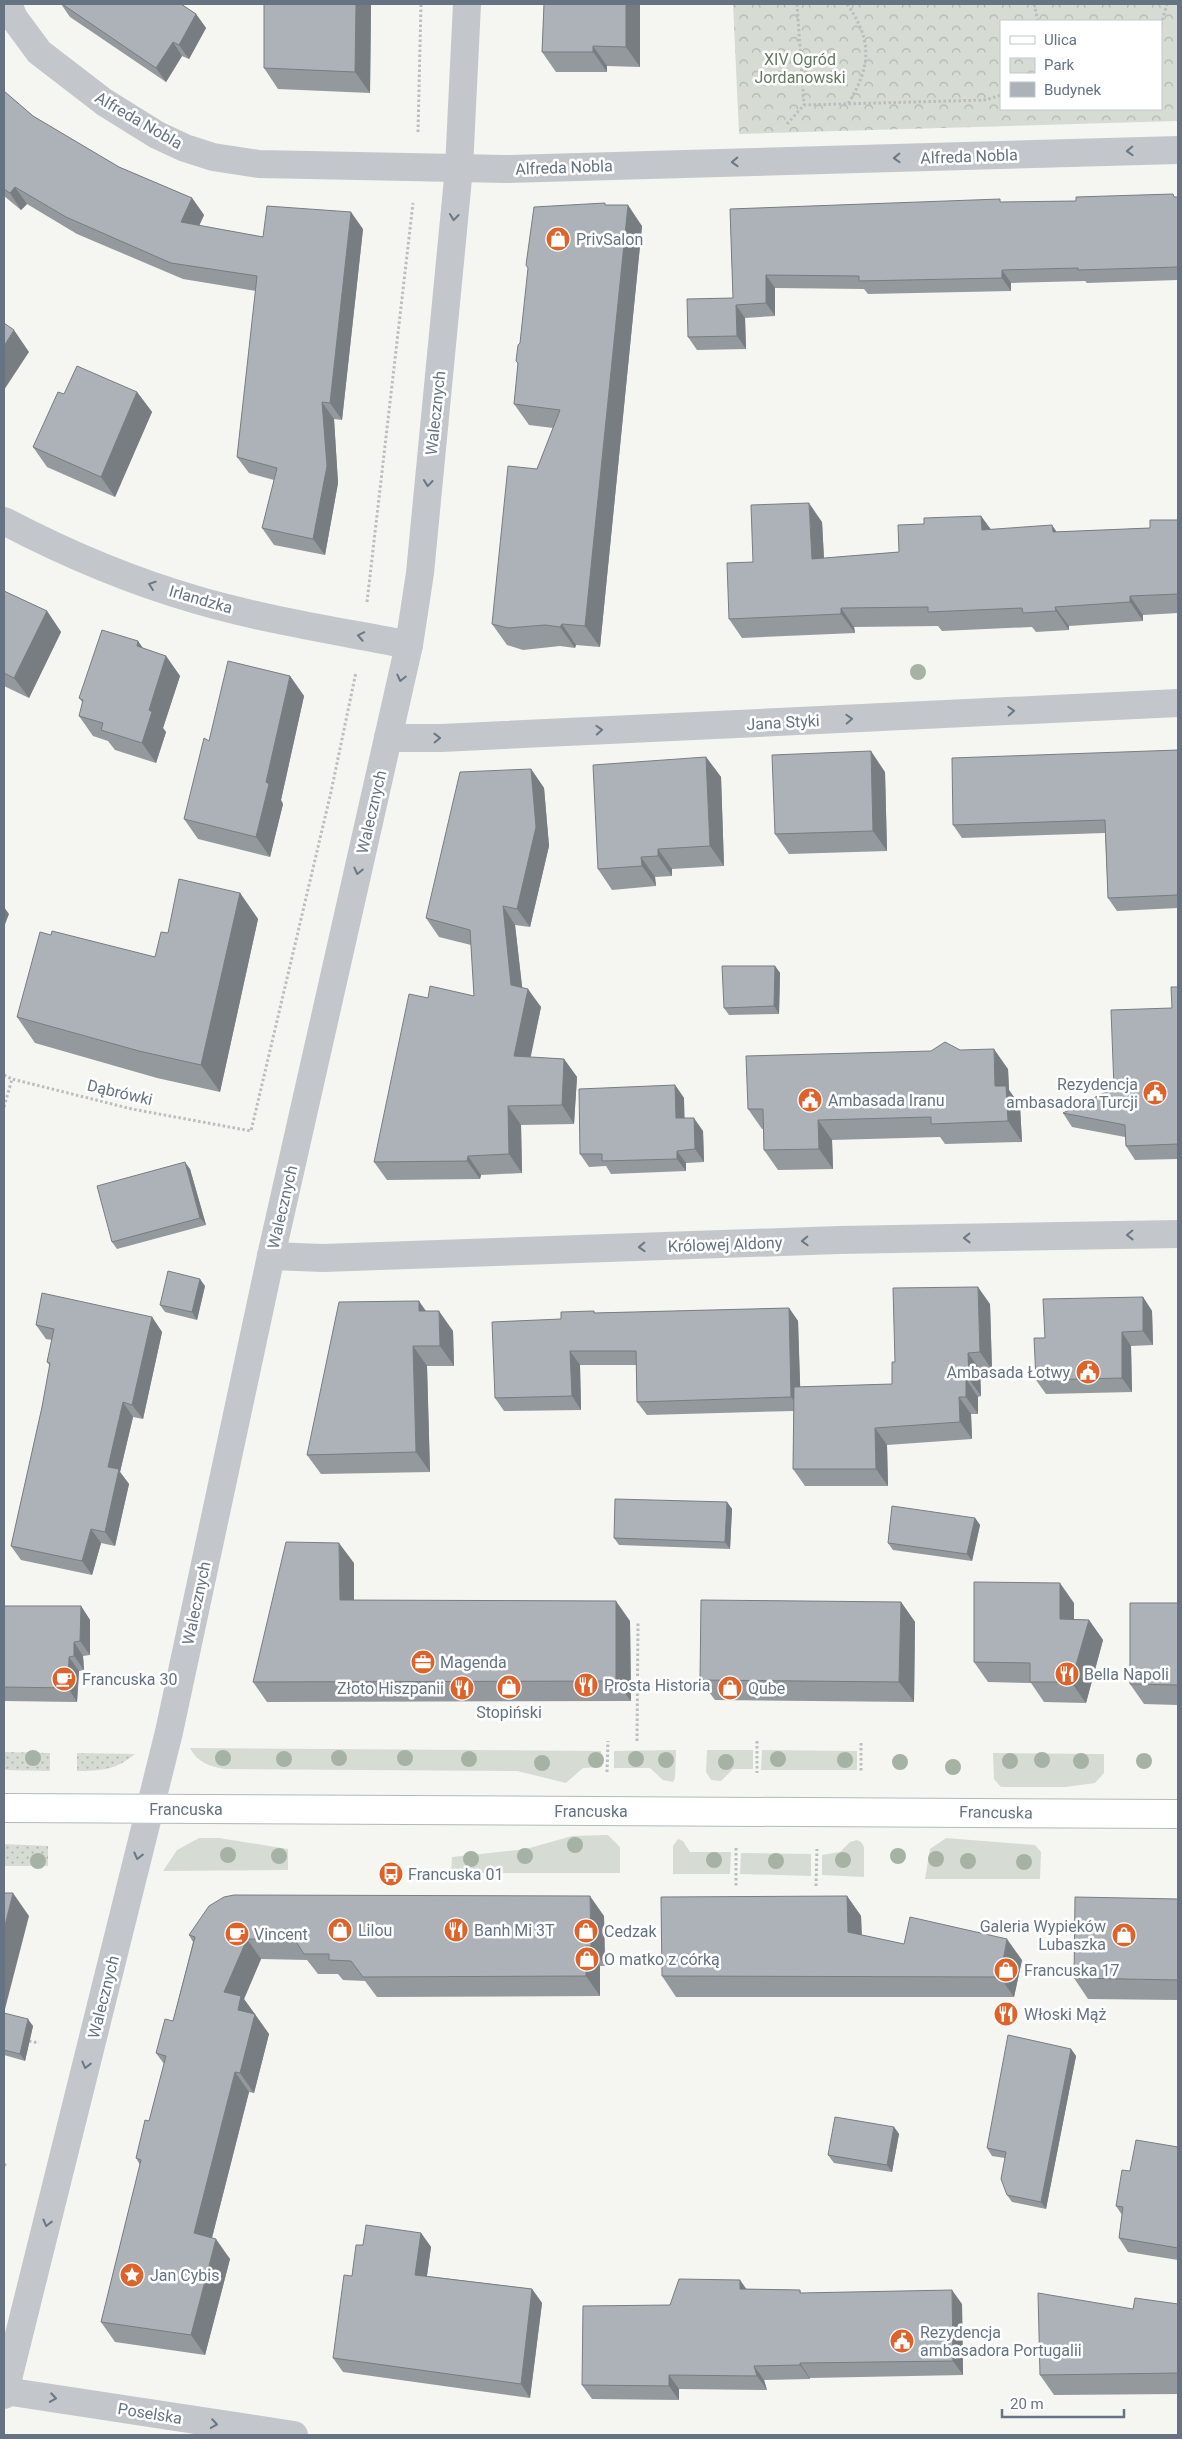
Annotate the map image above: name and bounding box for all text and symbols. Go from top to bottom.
legend [1000,20,1162,110]
text: Ulica [1044,31,1077,49]
park label: XIV Ogród Jordanowski [754,50,846,87]
text: Park [1044,56,1075,74]
text: Budynek [1044,81,1101,99]
street label: Alfreda Nobla [92,88,186,153]
street label: Alfreda Nobla [920,145,1018,168]
one-way arrow [1125,146,1133,156]
one-way arrow [893,152,901,163]
street label: Alfreda Nobla [515,156,613,179]
one-way arrow [730,157,738,167]
one-way arrow [449,213,460,221]
shop icon: PrivSalon [545,226,571,252]
place label: PrivSalon [576,230,643,249]
street label: Walecznych [422,370,449,456]
one-way arrow [423,479,434,487]
one-way arrow [149,581,157,591]
street label: Irlandzka [167,581,235,618]
one-way arrow [357,631,365,641]
one-way arrow [396,674,407,683]
one-way arrow [1008,706,1015,716]
street label: Jana Styki [746,711,820,734]
one-way arrow [845,713,853,724]
one-way arrow [595,725,603,736]
one-way arrow [433,733,441,743]
street label: Walecznych [353,769,390,856]
one-way arrow [353,867,364,876]
place label: Rezydencja ambasadora Turcji [1006,1075,1138,1112]
street label: Dąbrówki [85,1076,154,1109]
public building icon: Rezydencja ambasadora Turcji [1142,1080,1168,1106]
public building icon: Ambasada Iranu [797,1087,823,1113]
place label: Ambasada Iranu [828,1091,945,1110]
street label: Walecznych [264,1164,301,1251]
one-way arrow [1125,1230,1133,1240]
street label: Królowej Aldony [667,1233,783,1256]
one-way arrow [963,1233,970,1243]
one-way arrow [800,1236,808,1246]
one-way arrow [638,1241,646,1252]
public building icon: Ambasada Łotwy [1075,1359,1101,1385]
place label: Ambasada Łotwy [947,1363,1070,1382]
street label: Walecznych [178,1560,215,1647]
office icon: Magenda [410,1649,436,1675]
place label: Magenda [440,1653,507,1672]
restaurant icon: Bella Napoli [1054,1661,1080,1687]
place label: Bella Napoli [1084,1665,1169,1684]
cafe icon: Francuska 30 [51,1666,77,1692]
place label: Francuska 30 [82,1670,178,1689]
restaurant icon: Prosta Historia [573,1672,599,1698]
shop icon: Stopiński [496,1674,522,1700]
restaurant icon: Złoto Hiszpanii [449,1675,475,1701]
shop icon: Qube [717,1675,743,1701]
place label: Prosta Historia [604,1676,710,1695]
place label: Złoto Hiszpanii [337,1679,444,1698]
place label: Qube [748,1679,785,1698]
place label: Stopiński [476,1703,542,1722]
street label: Francuska [149,1800,223,1819]
street label: Francuska [554,1802,628,1821]
street label: Francuska [959,1802,1033,1823]
one-way arrow [133,1852,143,1860]
bus stop icon: Francuska 01 [378,1861,404,1887]
place label: Francuska 01 [408,1865,504,1884]
shop icon: Lilou [327,1917,353,1943]
restaurant icon: Banh Mi 3T [443,1917,469,1943]
place label: Galeria Wypieków Lubaszka [980,1917,1106,1954]
shop icon: Cedzak [573,1918,599,1944]
cafe icon: Vincent [224,1921,250,1947]
place label: Lilou [358,1921,392,1940]
place label: Banh Mi 3T [474,1921,555,1940]
place label: Cedzak [604,1922,658,1941]
shop icon: Galeria Wypieków Lubaszka [1111,1922,1137,1948]
place label: Vincent [254,1925,308,1944]
shop icon: O matko z córką [574,1946,600,1972]
place label: O matko z córką [604,1950,720,1969]
street label: Walecznych [84,1954,123,2041]
shop icon: Francuska 17 [993,1957,1019,1983]
place label: Francuska 17 [1024,1961,1120,1980]
restaurant icon: Włoski Mąż [993,2001,1019,2027]
place label: Włoski Mąż [1024,2005,1107,2024]
one-way arrow [81,2060,92,2069]
one-way arrow [42,2218,53,2227]
place icon: Jan Cybis [119,2262,145,2288]
place label: Jan Cybis [150,2266,219,2285]
place label: Rezydencja ambasadora Portugalii [920,2323,1082,2360]
public building icon: Rezydencja ambasadora Portugalii [889,2328,915,2354]
scale bar [1002,2386,1124,2418]
one-way arrow [50,2392,58,2403]
text: 20 m [1010,2395,1044,2413]
street label: Poselska [116,2399,183,2428]
one-way arrow [209,2418,218,2428]

